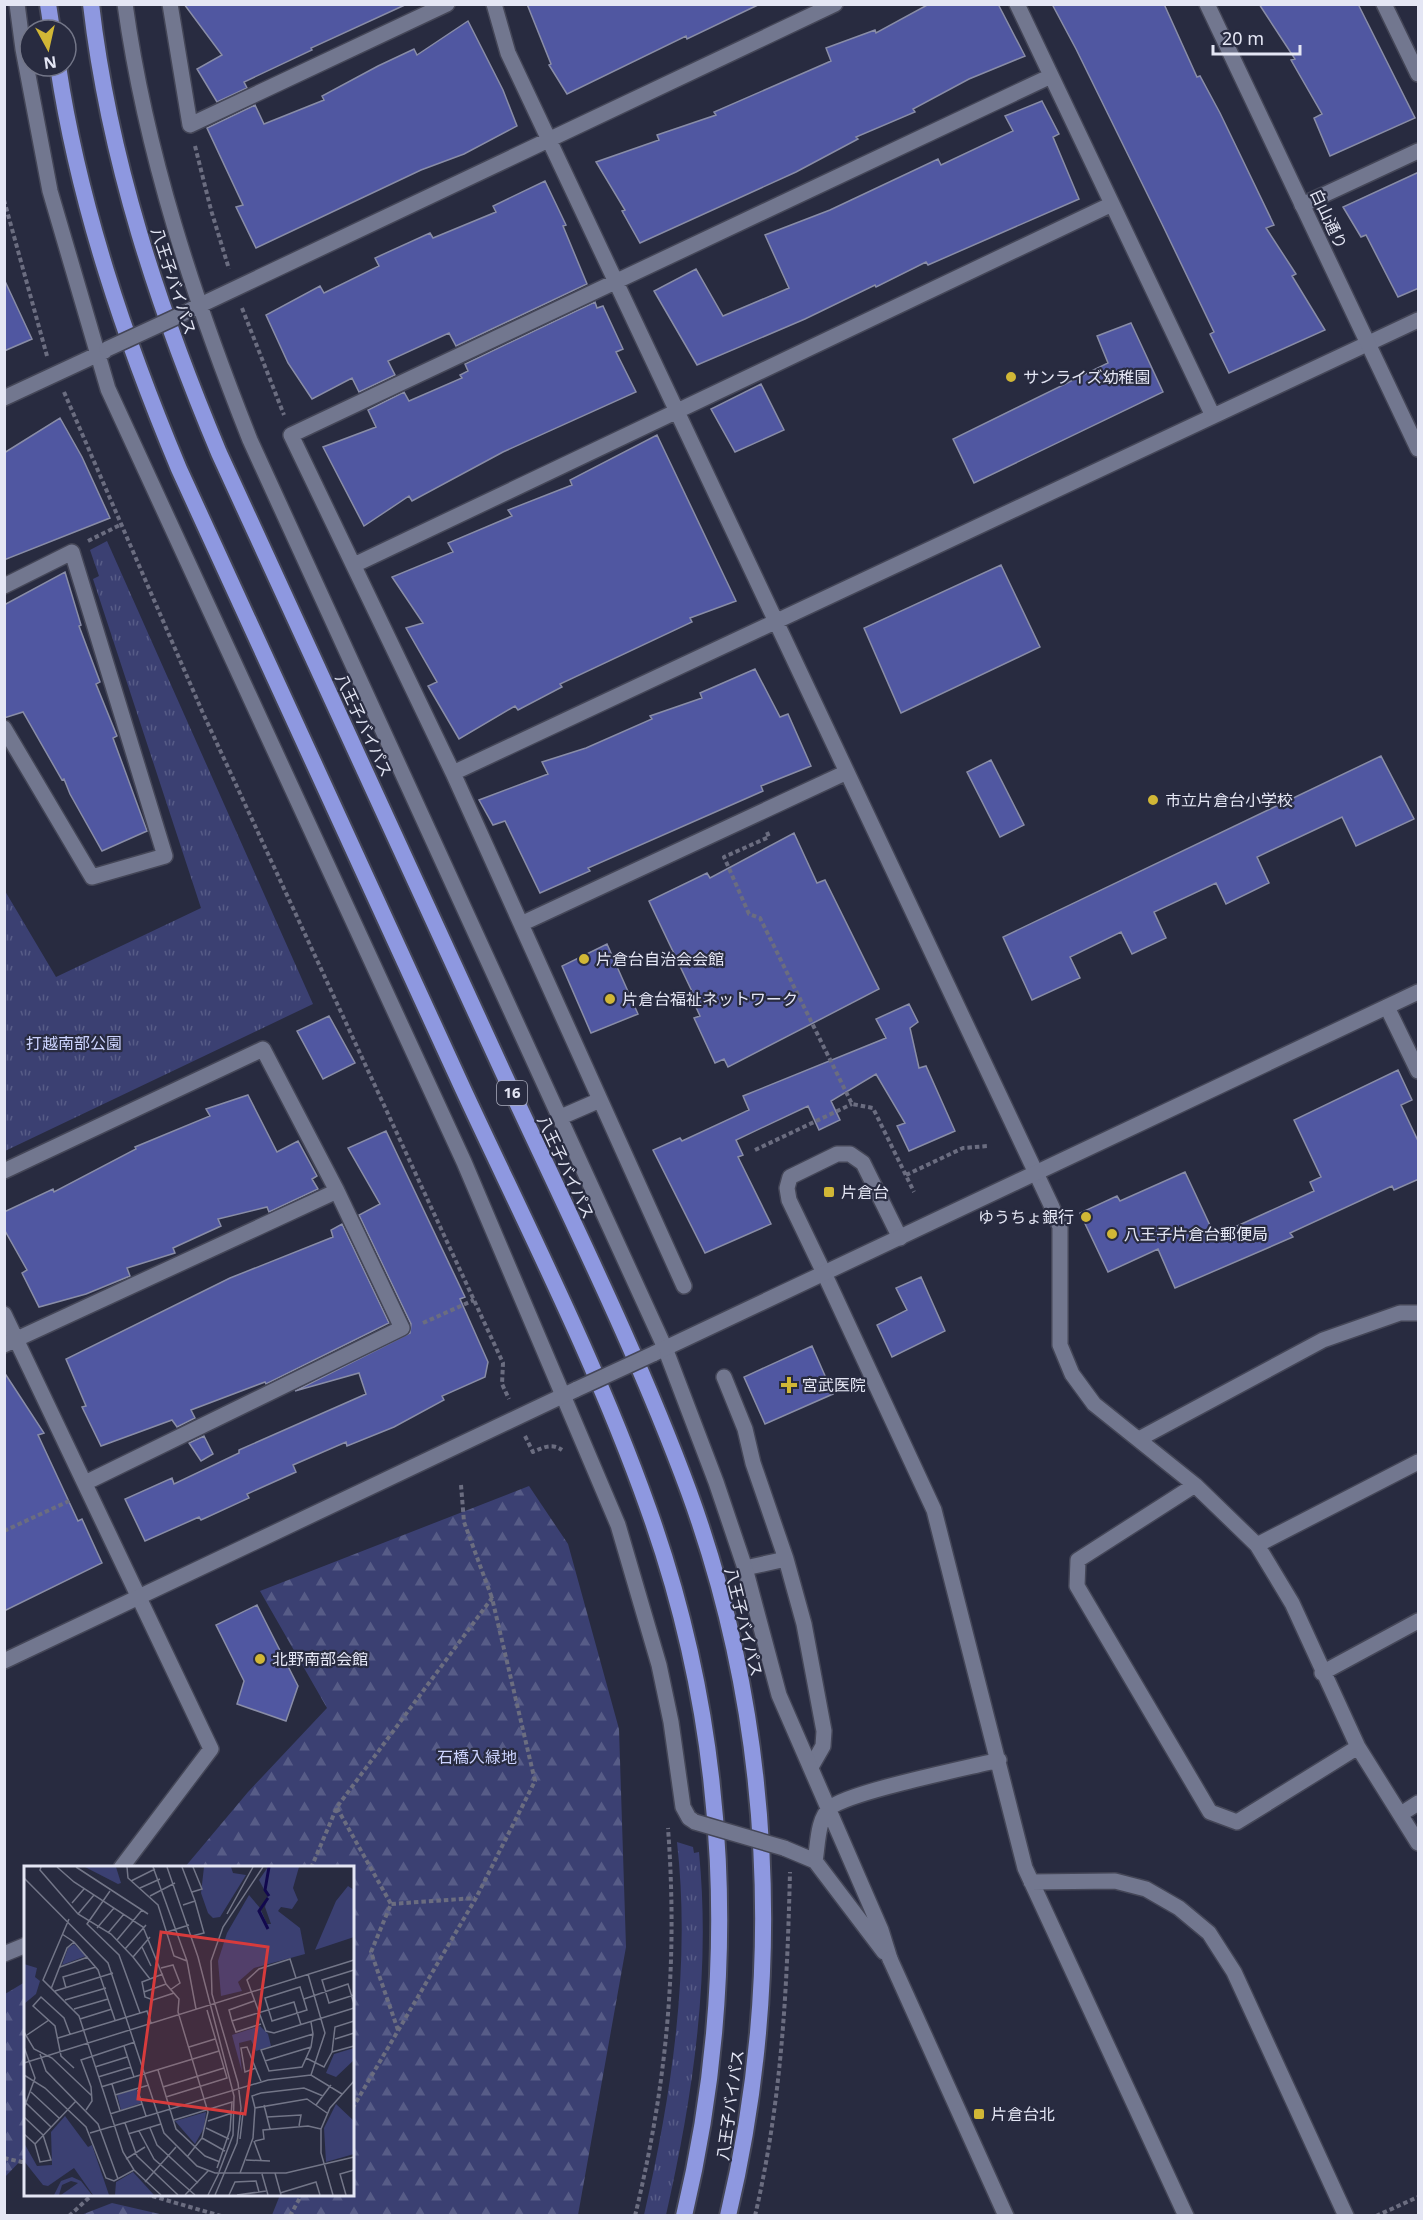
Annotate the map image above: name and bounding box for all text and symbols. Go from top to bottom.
north arrow [18,18,78,78]
scale bar [1213,18,1300,56]
text: 20 m [1222,26,1264,50]
text: N [42,51,58,75]
street label: 白山通り [1306,185,1352,253]
street label: 八王子バイパス [146,224,202,338]
place label: サンライズ幼稚園 [1023,366,1151,388]
marker: サンライズ幼稚園 [1004,370,1018,384]
street label: 八王子バイパス [330,670,398,780]
place label: 市立片倉台小学校 [1165,789,1293,811]
marker: 市立片倉台小学校 [1146,793,1160,807]
place label: 片倉台自治会会館 [596,948,724,970]
marker: 片倉台自治会会館 [577,952,591,966]
place label: 片倉台福祉ネットワーク [622,988,798,1010]
marker: 片倉台福祉ネットワーク [603,992,617,1006]
park label: 打越南部公園 [26,1032,122,1054]
road number: 16 [497,1081,527,1105]
street label: 八王子バイパス [532,1112,600,1222]
place label: 片倉台 [841,1181,889,1203]
marker: 片倉台 [822,1185,836,1199]
place label: ゆうちょ銀行 [978,1206,1074,1228]
marker: ゆうちょ銀行 [1079,1210,1093,1224]
place label: 八王子片倉台郵便局 [1124,1223,1268,1245]
marker: 八王子片倉台郵便局 [1105,1227,1119,1241]
place label: 宮武医院 [802,1374,866,1396]
marker: 宮武医院 [780,1376,798,1394]
street label: 八王子バイパス [720,1565,768,1679]
place label: 北野南部会館 [272,1648,368,1670]
marker: 北野南部会館 [253,1652,267,1666]
park label: 石橋入緑地 [437,1746,517,1768]
inset map [24,1866,354,2196]
street label: 八王子バイパス [711,2048,749,2162]
place label: 片倉台北 [991,2103,1055,2125]
marker: 片倉台北 [972,2107,986,2121]

